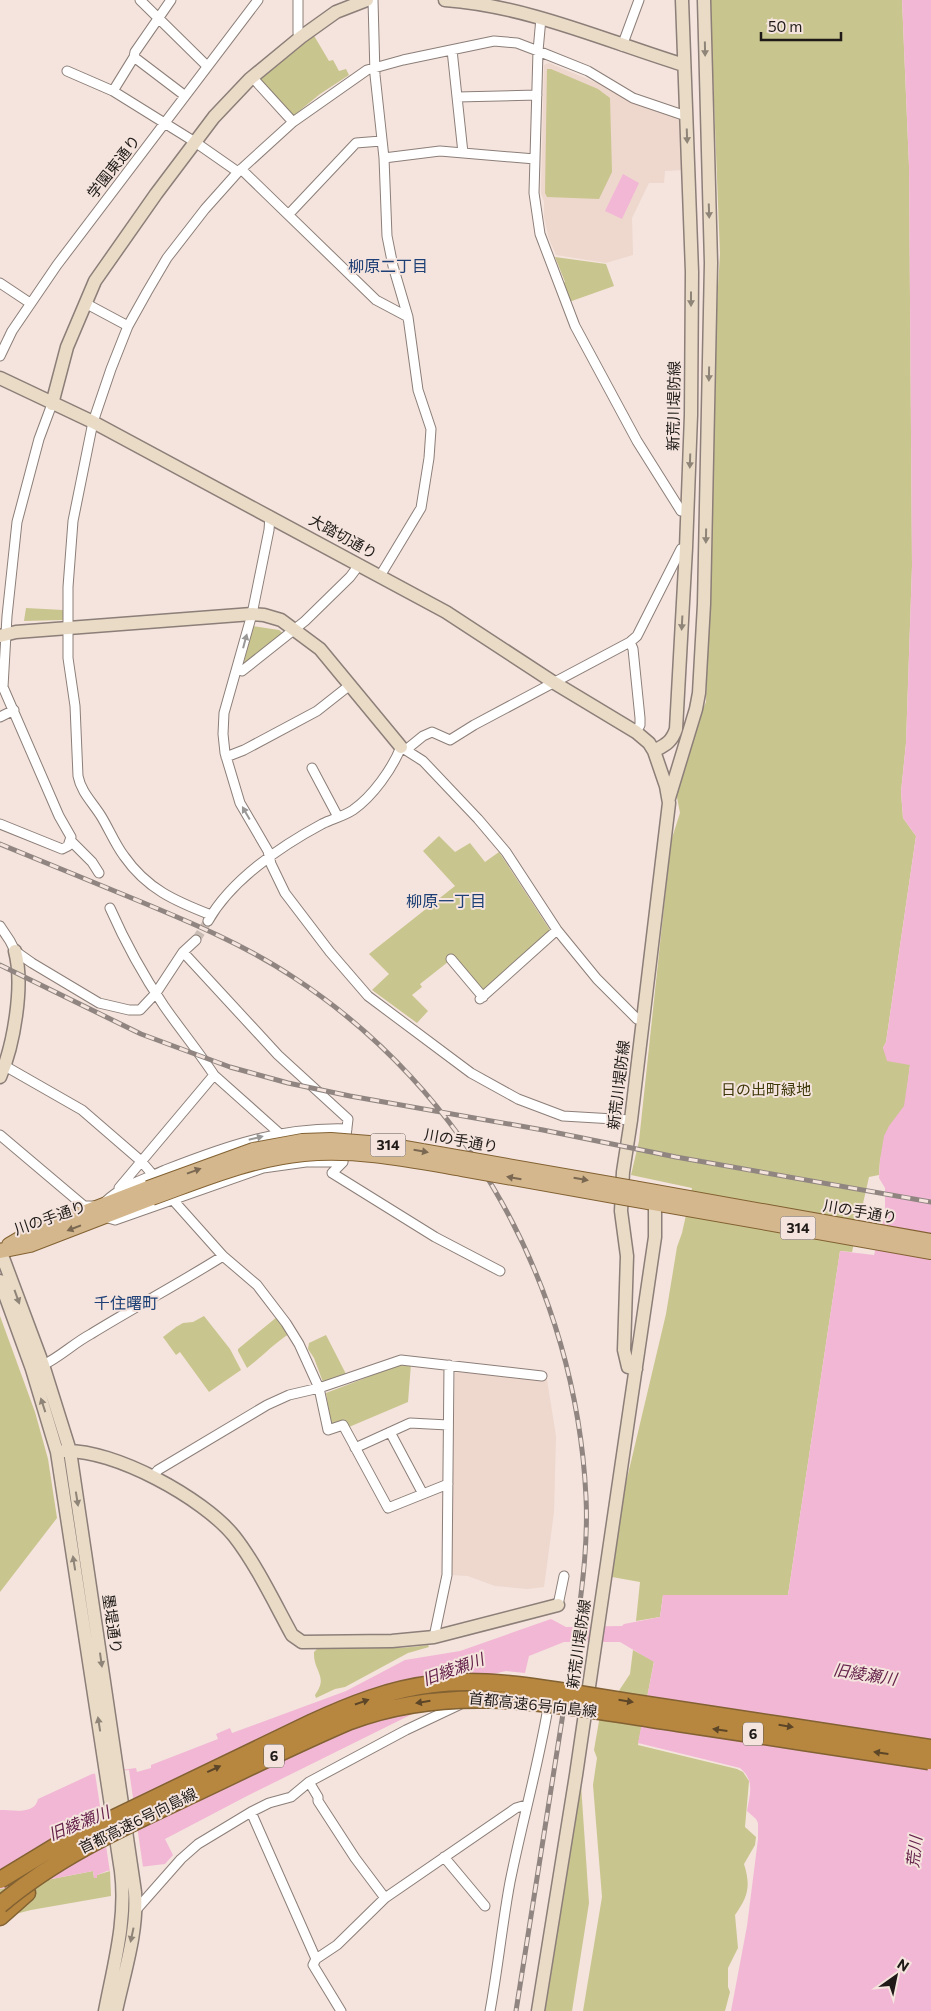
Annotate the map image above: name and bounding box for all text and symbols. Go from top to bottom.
scale bar [761,10,841,42]
text: 50 m [768,17,802,35]
one-way arrow [702,41,710,57]
one-way arrow [683,128,691,144]
street label: 学園東通り [83,131,143,201]
one-way arrow [706,203,714,219]
district label: 柳原二丁目 [348,256,428,275]
one-way arrow [687,291,695,307]
street label: 新荒川堤防線 [663,361,683,451]
one-way arrow [704,366,712,382]
one-way arrow [685,453,693,469]
street label: 大踏切通り [306,510,381,562]
one-way arrow [702,528,710,544]
one-way arrow [678,616,686,632]
one-way arrow [241,633,249,648]
one-way arrow [242,806,250,821]
district label: 柳原一丁目 [406,891,486,910]
street label: 新荒川堤防線 [604,1039,632,1131]
park label: 日の出町緑地 [721,1080,811,1098]
street label: 川の手通り [423,1125,500,1155]
one-way arrow [248,1134,263,1142]
road number: 314 [370,1134,406,1156]
one-way arrow [413,1147,429,1155]
one-way arrow [186,1167,201,1174]
one-way arrow [506,1174,521,1182]
one-way arrow [573,1175,589,1183]
street label: 川の手通り [11,1196,88,1238]
street label: 川の手通り [822,1196,899,1226]
road number: 314 [780,1216,816,1240]
one-way arrow [66,1224,81,1232]
one-way arrow [14,1289,21,1304]
district label: 千住曙町 [94,1293,158,1312]
one-way arrow [39,1397,47,1412]
one-way arrow [74,1492,82,1508]
one-way arrow [70,1555,78,1571]
street label: 墨堤通り [100,1593,126,1655]
street label: 新荒川堤防線 [563,1598,593,1690]
water label: 旧綾瀬川 [420,1648,488,1688]
one-way arrow [98,1652,106,1668]
water label: 旧綾瀬川 [832,1659,900,1688]
street label: 首都高速6号向島線 [468,1688,598,1720]
one-way arrow [355,1698,370,1706]
one-way arrow [415,1698,431,1706]
one-way arrow [618,1698,634,1706]
one-way arrow [95,1715,103,1731]
road number: 6 [743,1722,763,1746]
one-way arrow [779,1722,795,1730]
one-way arrow [712,1725,728,1733]
road number: 6 [264,1744,284,1768]
one-way arrow [872,1749,888,1757]
one-way arrow [207,1765,221,1773]
street label: 首都高速6号向島線 [76,1784,200,1856]
water label: 旧綾瀬川 [46,1801,114,1843]
water label: 荒川 [902,1833,925,1869]
one-way arrow [128,1927,136,1942]
north arrow [871,1951,921,2001]
text: N [894,1955,912,1975]

